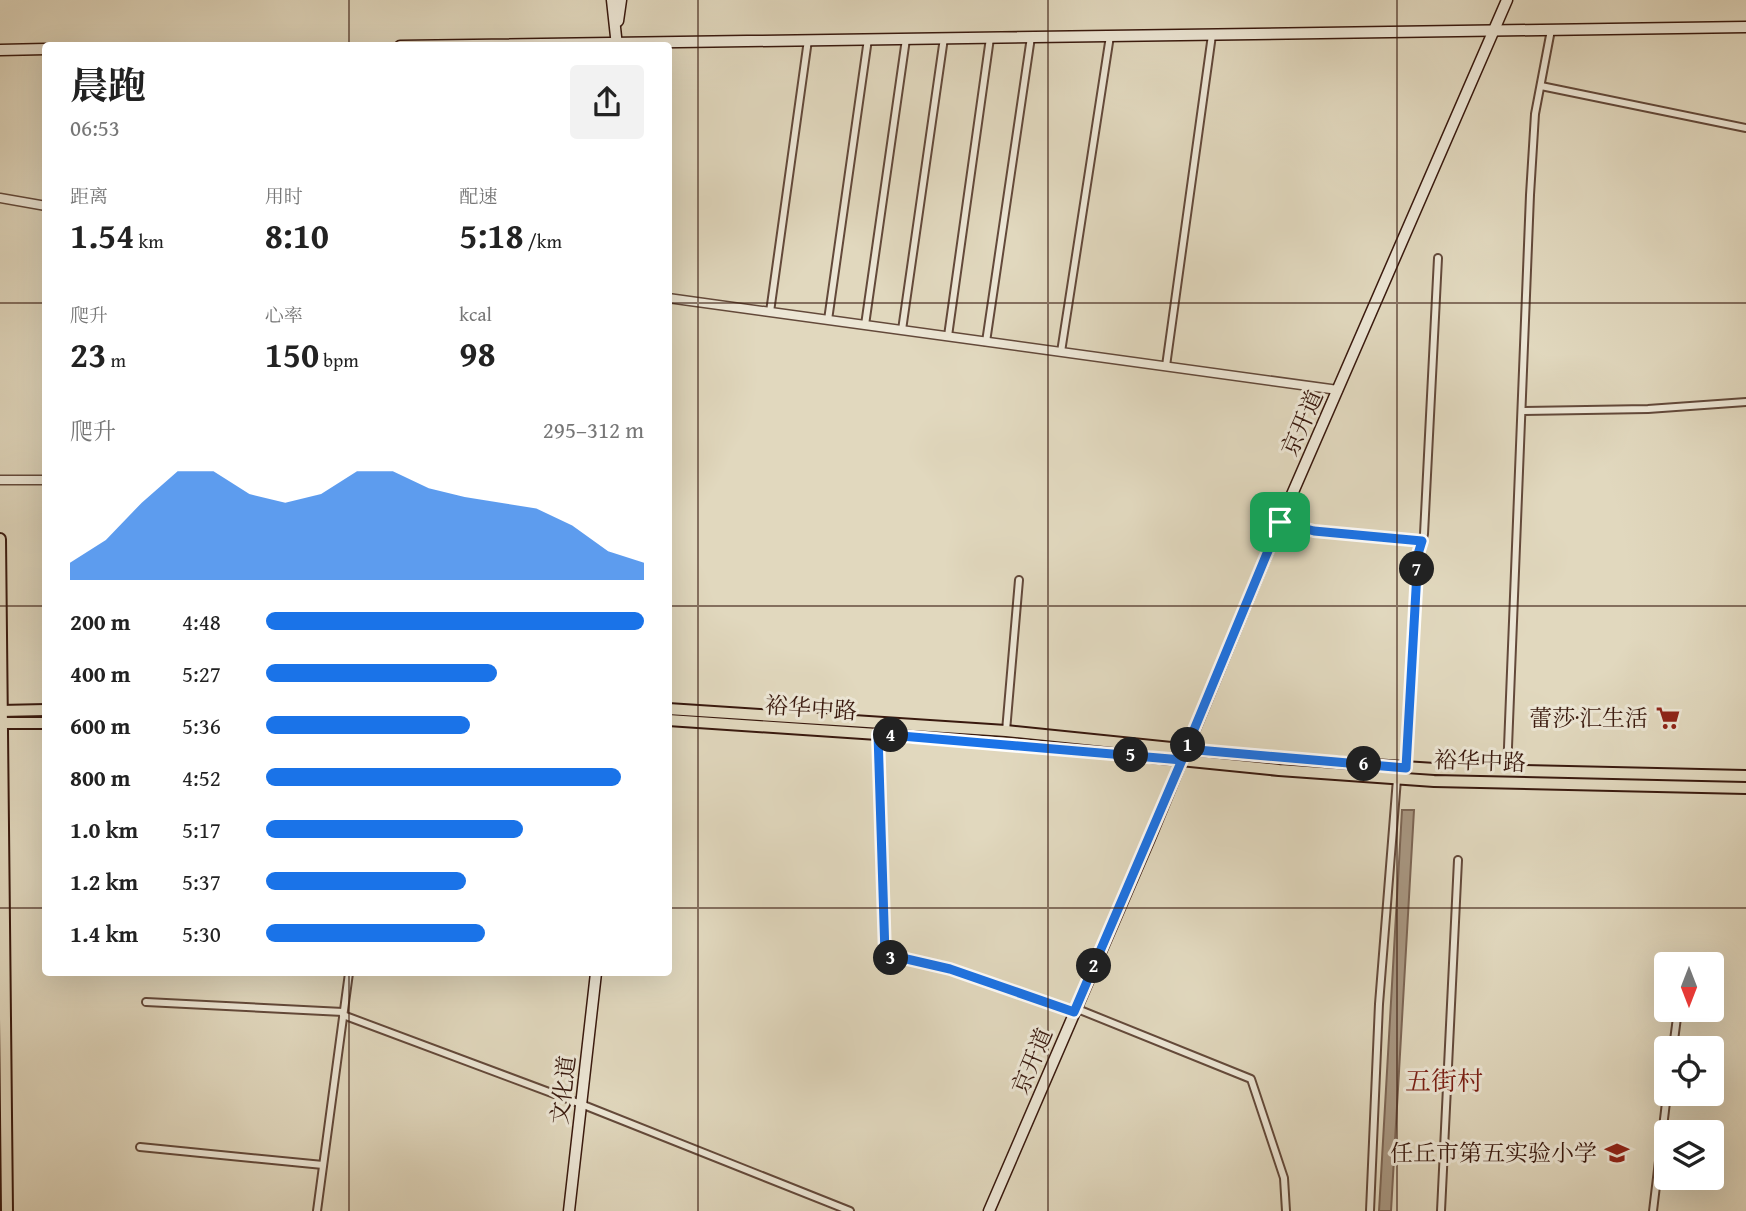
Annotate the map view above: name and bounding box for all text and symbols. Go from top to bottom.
text: 晨跑 [70,57,146,113]
button: share [570,65,644,139]
text: 06:53 [70,111,120,144]
text: 距离 [70,182,108,210]
text: 用时 [265,182,303,210]
text: 配速 [459,182,497,210]
text: 1.54 [70,210,134,261]
text: 8:10 [265,210,329,261]
text: 5:18 [459,210,524,261]
text: km [134,227,164,255]
text: /km [524,227,562,255]
text: kcal [459,300,492,328]
text: 爬升 [70,301,108,329]
text: 心率 [265,301,303,329]
text: 98 [459,328,496,379]
text: 23 [70,329,106,380]
text: 150 [265,329,319,380]
text: m [106,346,126,374]
text: bpm [319,346,359,374]
street label: 京开道 [1272,385,1331,461]
text: 295–312 m [543,413,644,446]
text: 爬升 [70,414,116,447]
pin [1250,492,1310,552]
icon: arrive [1261,503,1299,541]
pin: 7 [1400,552,1434,586]
text: 7 [1412,554,1421,582]
text: 200 m [70,605,131,638]
text: 4:48 [182,605,221,638]
text: 400 m [70,657,131,690]
text: 5:27 [182,657,221,690]
street label: 裕华中路 [764,688,858,727]
place label: 蕾莎·汇生活 [1529,701,1648,734]
supermarket icon: 蕾莎·汇生活 [1654,704,1682,732]
text: 600 m [70,709,131,742]
text: 5:36 [182,709,221,742]
pin: 4 [874,718,908,752]
text: 4 [886,720,895,748]
pin: 1 [1170,728,1206,762]
text: 1 [1183,730,1192,758]
pin: 5 [1114,738,1148,772]
text: 5 [1126,740,1135,768]
street label: 裕华中路 [1433,742,1527,779]
pin: 6 [1346,746,1382,782]
text: 6 [1359,749,1368,777]
text: 800 m [70,761,131,794]
text: 4:52 [182,761,221,794]
text: 1.0 km [70,813,138,846]
text: 5:17 [182,813,221,846]
text: 1.2 km [70,865,138,898]
text: 5:37 [182,865,221,898]
text: 1.4 km [70,917,138,950]
text: 5:30 [182,917,221,950]
pin: 3 [874,940,908,976]
text: 3 [886,943,895,971]
pin: 2 [1076,948,1112,984]
text: 2 [1089,951,1098,979]
north arrow [1654,952,1724,1022]
map controls [1654,952,1724,1190]
street label: 京开道 [1003,1023,1060,1099]
button: locate [1654,1036,1724,1106]
street label: 文化道 [542,1054,583,1126]
district label: 五街村 [1405,1061,1483,1100]
button: layers [1654,1120,1724,1190]
place label: 任丘市第五实验小学 [1390,1136,1597,1169]
school or university icon: 任丘市第五实验小学 [1603,1139,1631,1167]

